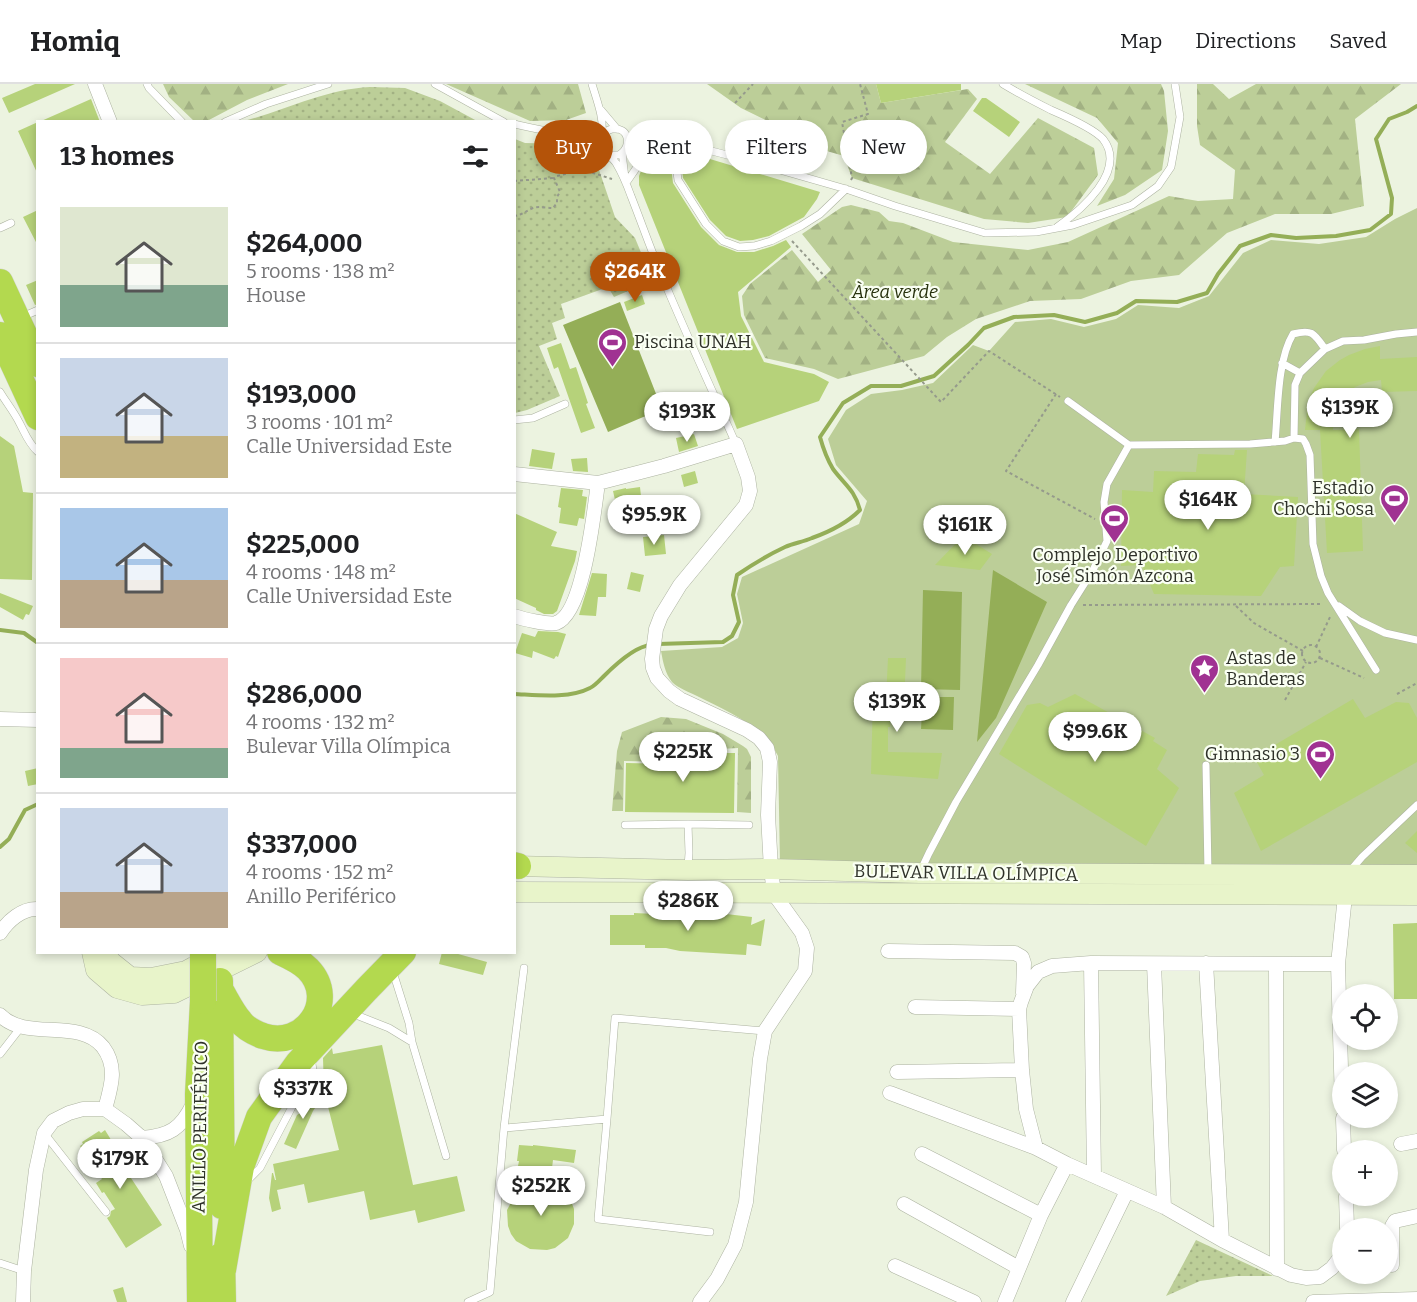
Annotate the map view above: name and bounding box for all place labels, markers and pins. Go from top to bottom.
pin: $264K [593,252,677,303]
sports icon: Piscina UNAH [597,326,629,368]
place label: Piscina UNAH [634,331,751,353]
pin: $139K [1308,388,1392,439]
pin: $193K [645,392,729,443]
place label: Estadio Chochi Sosa [1273,477,1374,520]
pin: $164K [1166,480,1250,531]
sports icon: Estadio Chochi Sosa [1379,482,1411,524]
pin: $95.9K [605,495,703,546]
sports icon: Complejo Deportivo José Simón Azcona [1099,502,1131,544]
pin: $161K [923,505,1007,556]
place label: Complejo Deportivo José Simón Azcona [1032,544,1198,587]
place label: Astas de Banderas [1226,647,1305,690]
place icon: Astas de Banderas [1189,652,1221,694]
pin: $139K [855,682,939,733]
pin: $99.6K [1046,712,1144,763]
pin: $225K [641,732,725,783]
sports icon: Gimnasio 3 [1305,738,1337,780]
place label: Gimnasio 3 [1205,743,1300,765]
pin: $286K [646,881,730,932]
pin: $337K [261,1069,345,1120]
pin: $179K [78,1139,162,1190]
pin: $252K [499,1166,583,1217]

